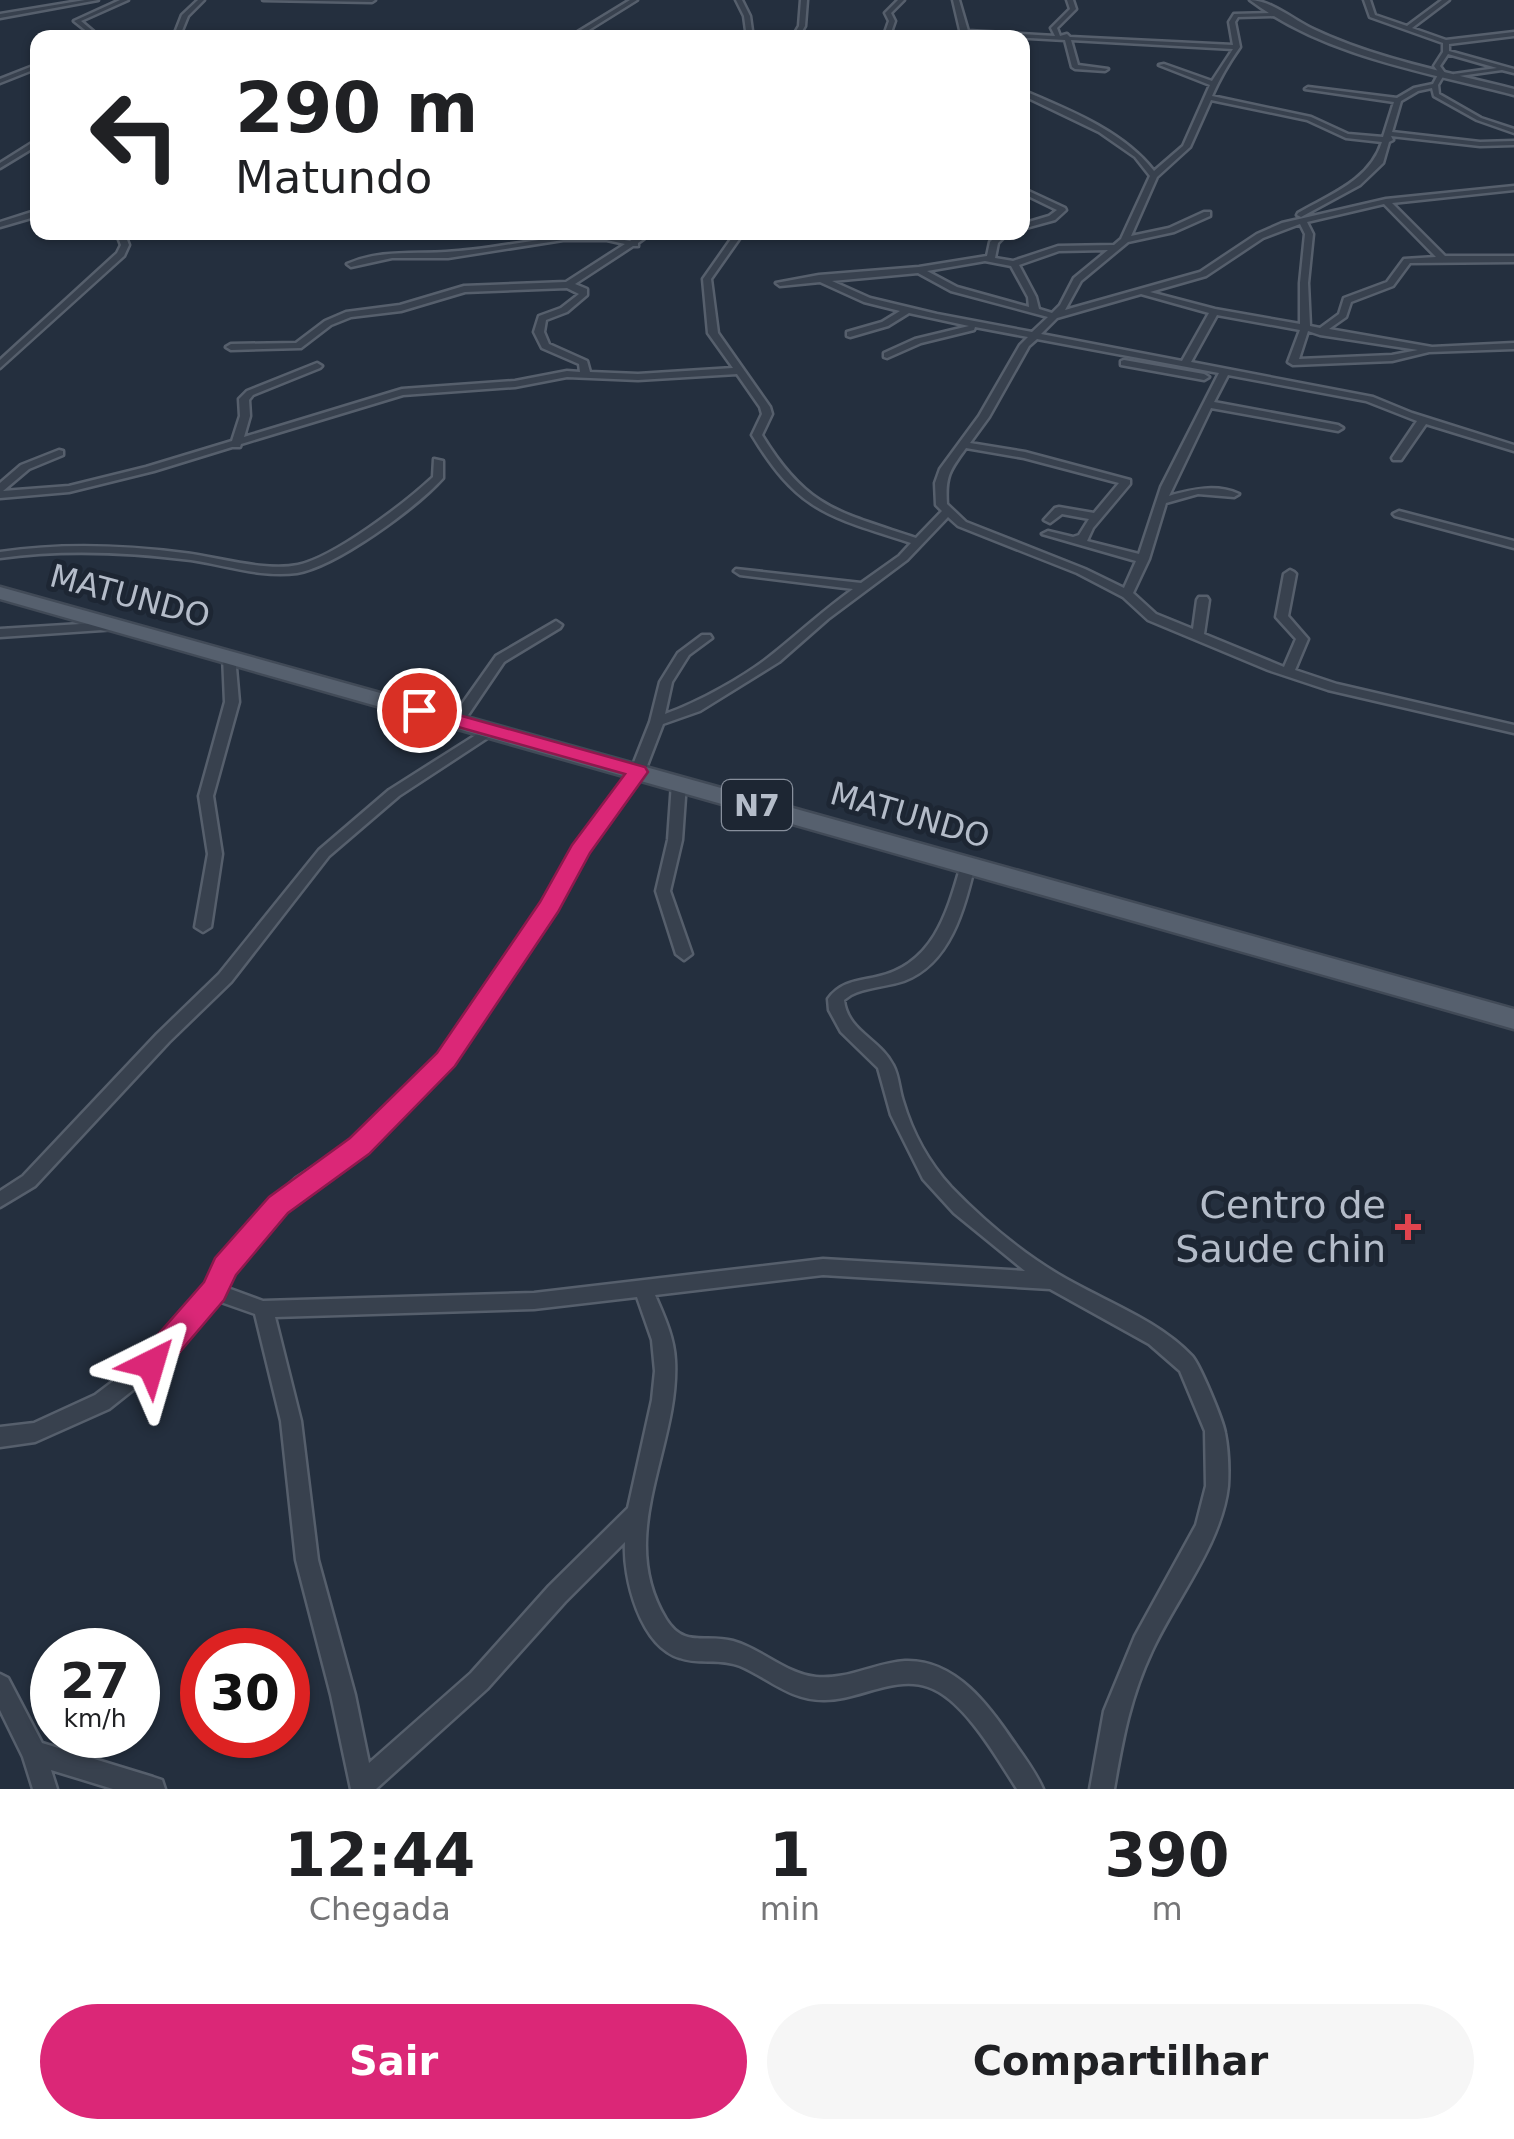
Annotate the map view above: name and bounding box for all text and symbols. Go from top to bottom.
text: 290 m [235,67,478,149]
icon: left [70,70,200,200]
text: Matundo [235,151,432,204]
street label: MATUNDO [46,556,214,636]
pin [377,668,462,753]
icon: arrive [392,683,447,738]
street label: MATUNDO [826,774,994,856]
road number: N7 [722,780,792,830]
place label: Centro de Saude chin [1175,1183,1386,1271]
marker: Centro de Saude chin [1395,1214,1421,1240]
position arrow [99,1312,203,1416]
speed limit sign: 30 [180,1628,310,1758]
text: 27 [60,1652,130,1710]
text: km/h [63,1704,127,1733]
text: 12:44 [284,1820,475,1890]
text: 1 [769,1820,811,1890]
text: 390 [1104,1820,1230,1890]
text: Chegada [309,1890,451,1928]
text: min [760,1890,820,1928]
text: m [1151,1890,1183,1928]
button: Sair [40,2004,747,2119]
button: Compartilhar [767,2004,1474,2119]

